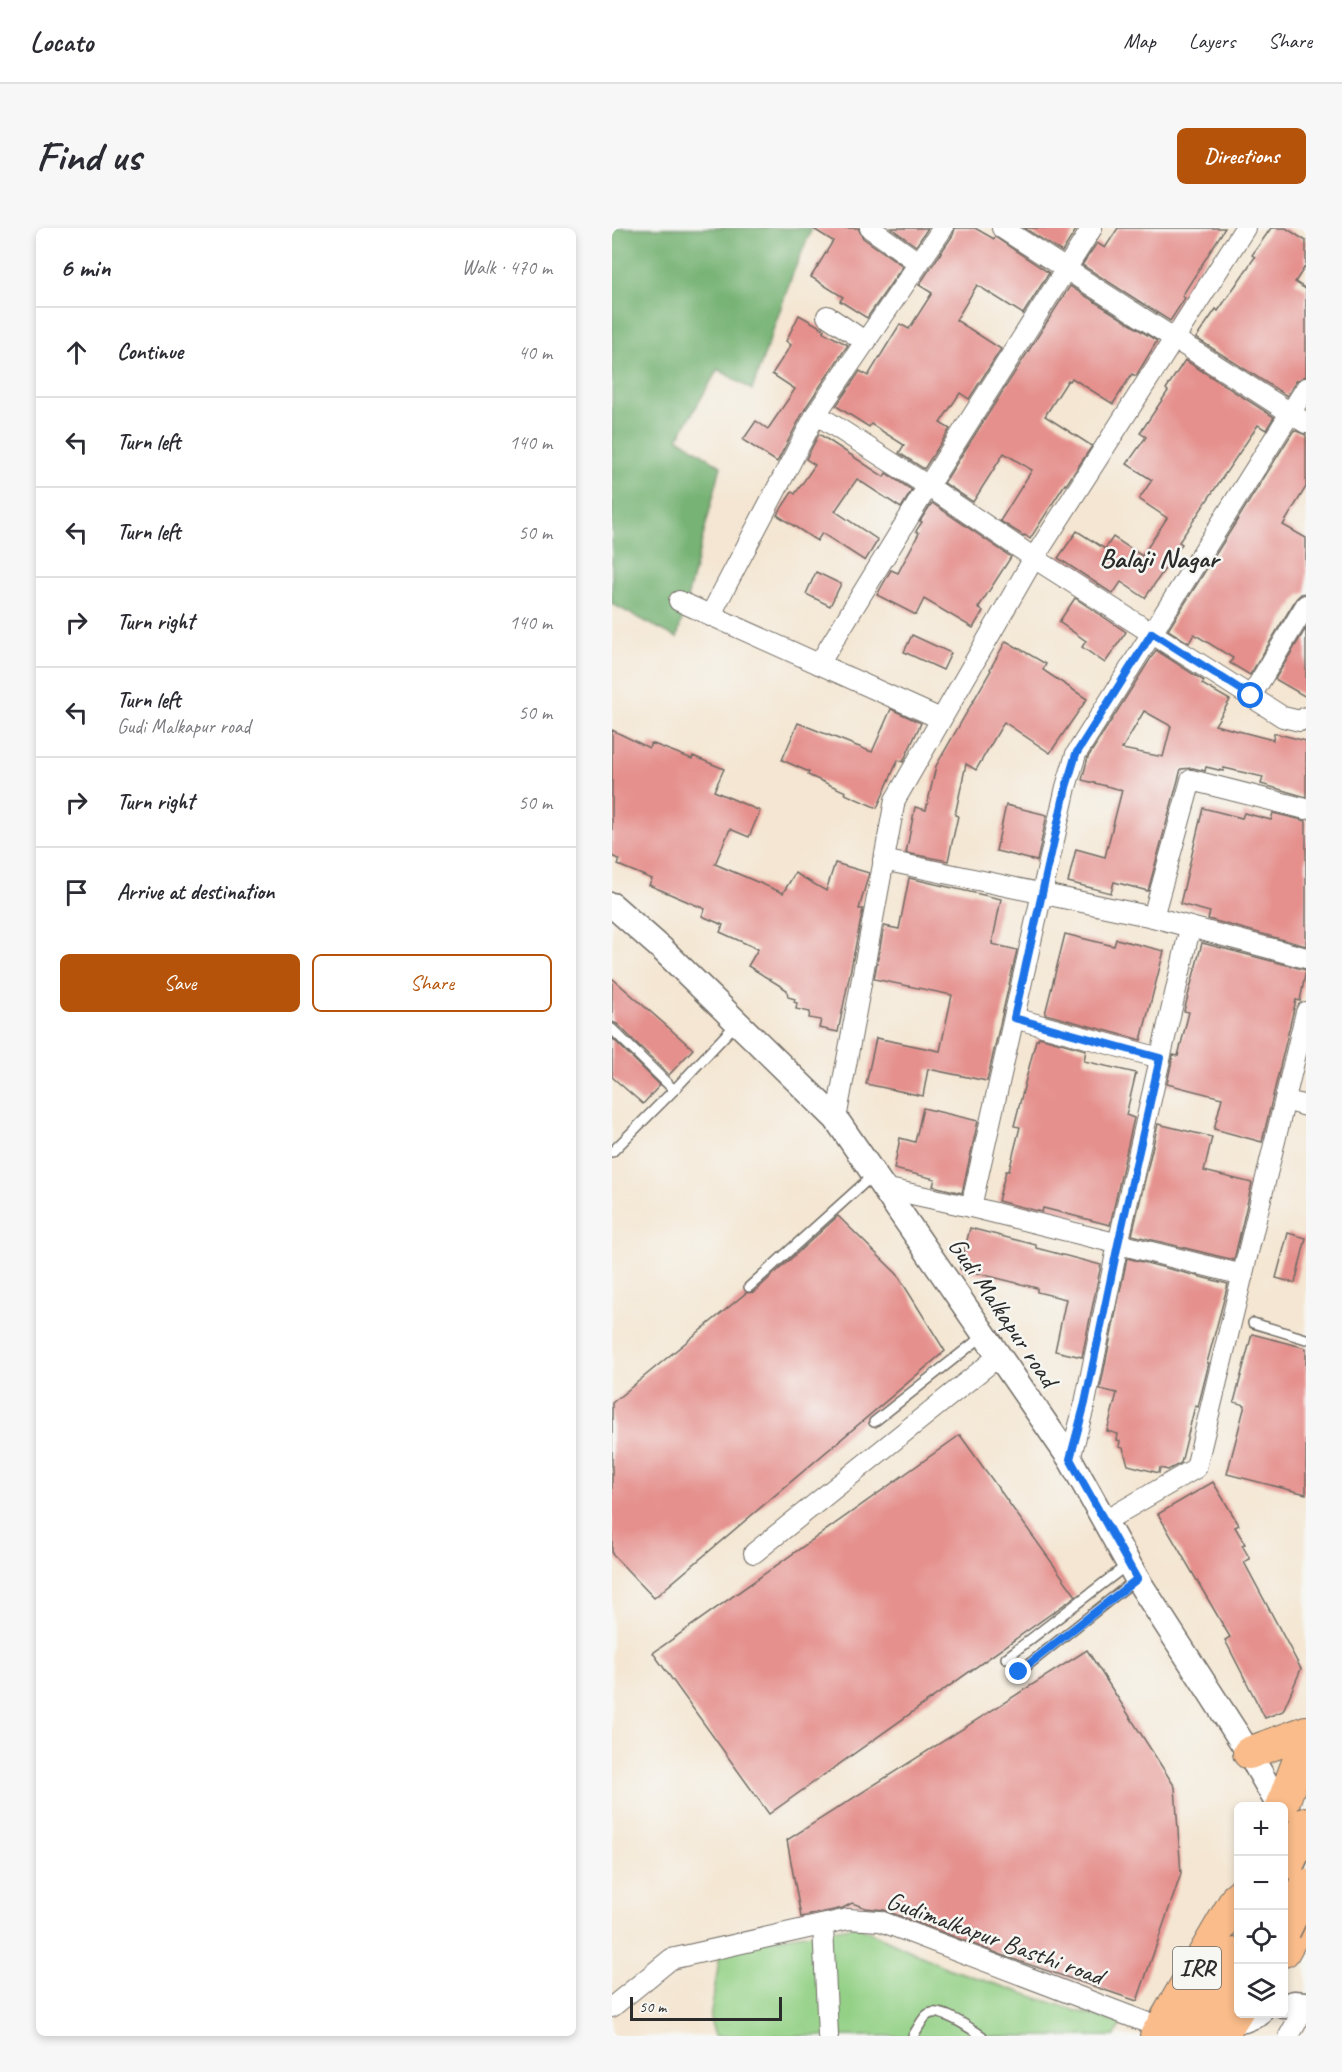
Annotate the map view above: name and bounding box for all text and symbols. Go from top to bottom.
text: Locato [30,24,93,59]
text: Map [1123,28,1156,54]
text: Layers [1189,28,1235,54]
text: Share [1268,28,1312,54]
button: Directions [1177,128,1306,184]
text: Find us [36,130,141,183]
text: 6 min [60,251,110,284]
text: Walk · 470 m [462,255,552,280]
icon: ahead [60,336,93,369]
text: Continue [117,338,183,366]
text: 40 m [518,340,552,365]
icon: left [60,426,93,459]
text: Turn left [117,428,181,456]
text: 140 m [509,430,552,455]
icon: left [60,516,93,549]
text: Turn left [117,518,181,546]
text: 50 m [518,520,552,545]
district label: Balaji Nagar [1100,541,1222,575]
icon: right [60,606,93,639]
text: Turn right [117,608,194,636]
text: 140 m [509,610,552,635]
route start [1237,682,1263,708]
text: Turn left [117,686,181,714]
icon: left [60,696,93,729]
text: 50 m [518,700,552,725]
text: Gudi Malkapur road [117,714,250,739]
icon: right [60,786,93,819]
text: Turn right [117,788,194,816]
text: 50 m [518,790,552,815]
icon: arrive [60,876,93,909]
text: Arrive at destination [117,878,274,906]
button: Save [60,954,300,1012]
button: Share [312,954,552,1012]
street label: Gudi Malkapur road [941,1231,1067,1396]
route end [1005,1658,1031,1684]
map controls [1234,1802,1288,2018]
button: + [1234,1802,1288,1856]
button: − [1234,1856,1288,1910]
street label: Gudimalkapur Basthi road [882,1883,1111,1994]
button: locate [1234,1910,1288,1964]
road number: IRR [1173,1947,1221,1989]
button: layers [1234,1964,1288,2018]
scale bar [630,1994,782,2022]
text: 50 m [639,1997,666,2017]

